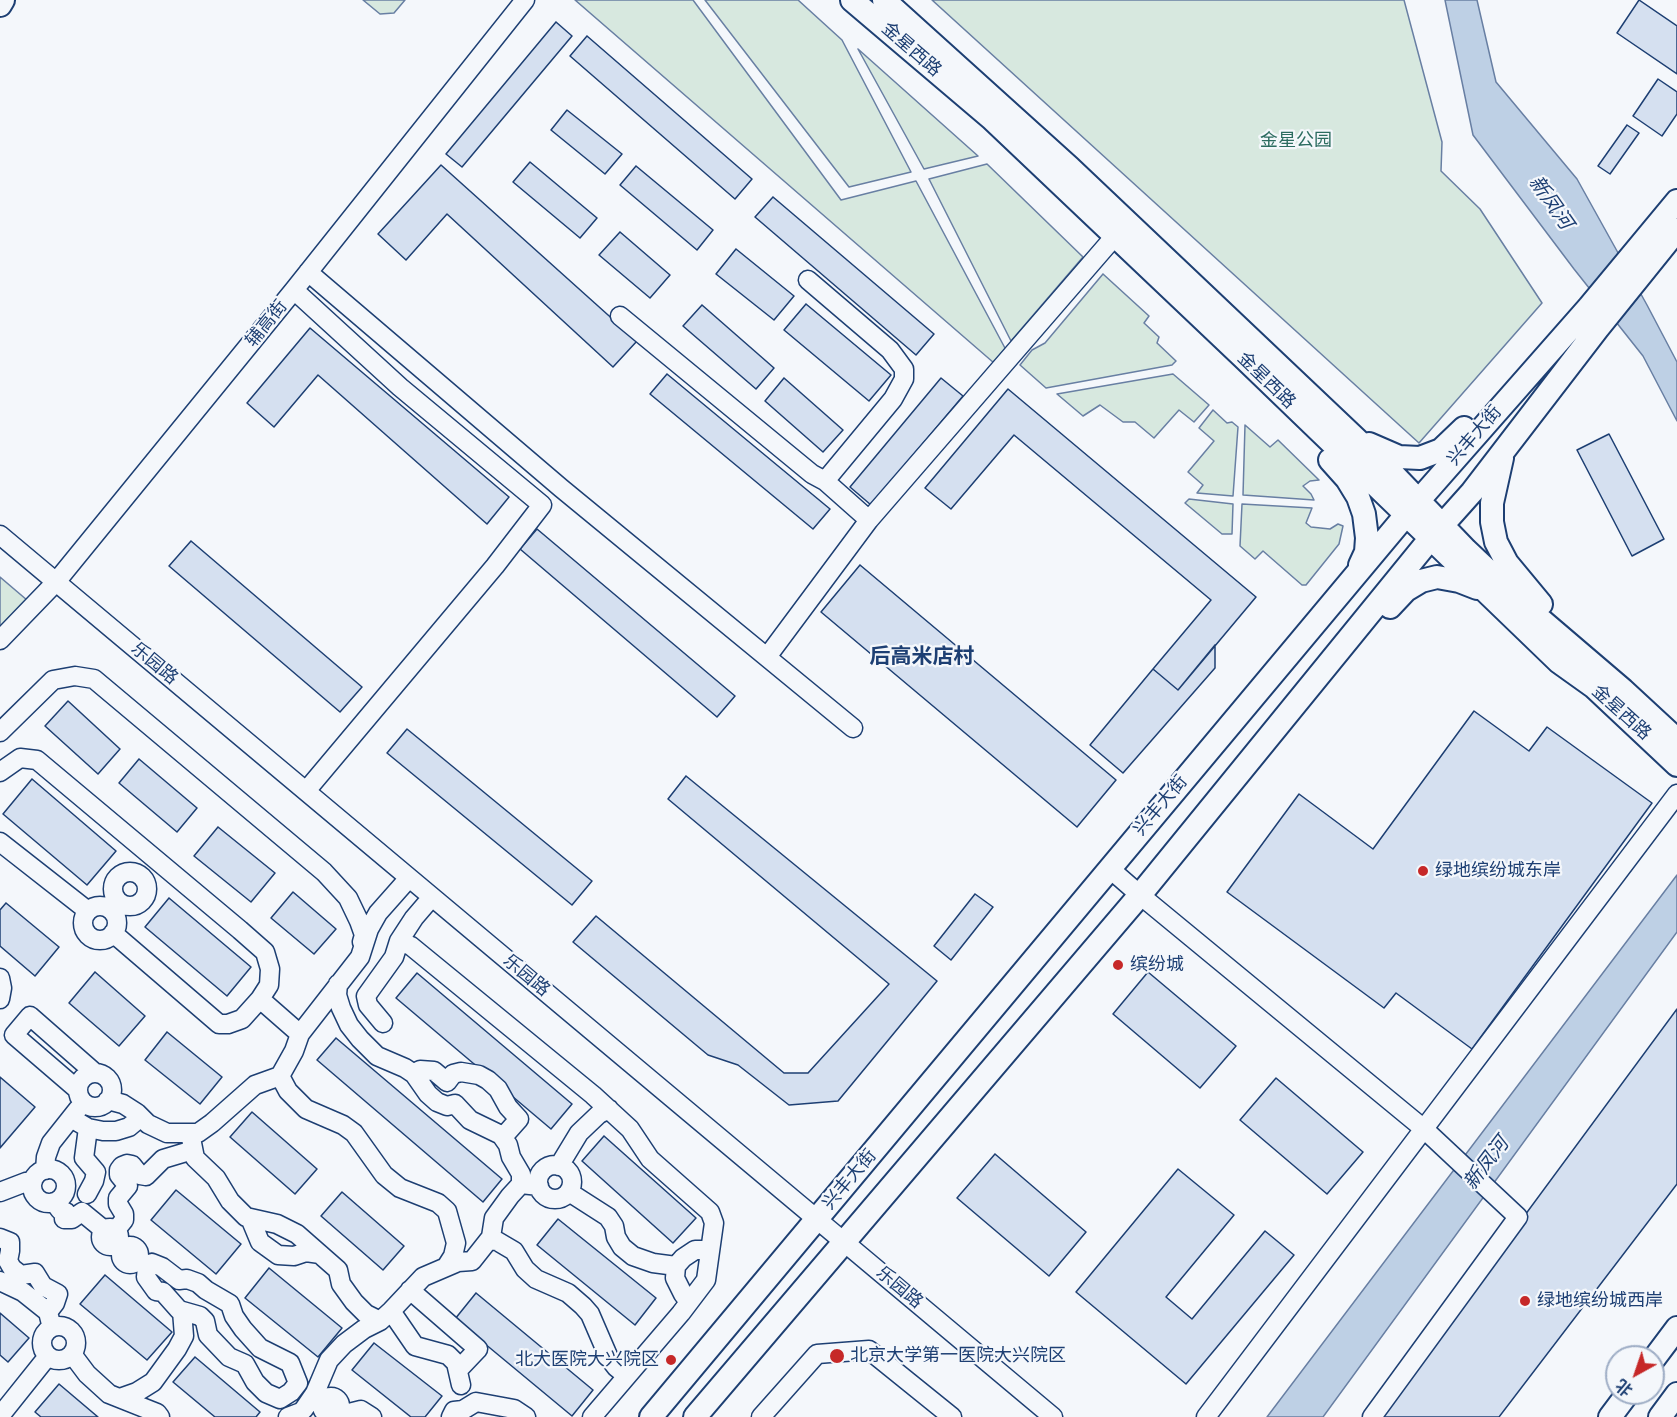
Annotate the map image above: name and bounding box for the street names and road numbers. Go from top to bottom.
street label: 金星西路 [877,18,945,82]
street label: 辅高街 [242,296,292,352]
street label: 金星西路 [1233,348,1299,414]
street label: 兴丰大街 [1443,402,1507,470]
street label: 乐园路 [126,638,182,690]
street label: 金星西路 [1587,681,1655,745]
street label: 兴丰大街 [1130,771,1192,841]
street label: 乐园路 [498,950,554,1002]
street label: 兴丰大街 [819,1145,881,1215]
street label: 乐园路 [871,1262,927,1314]

